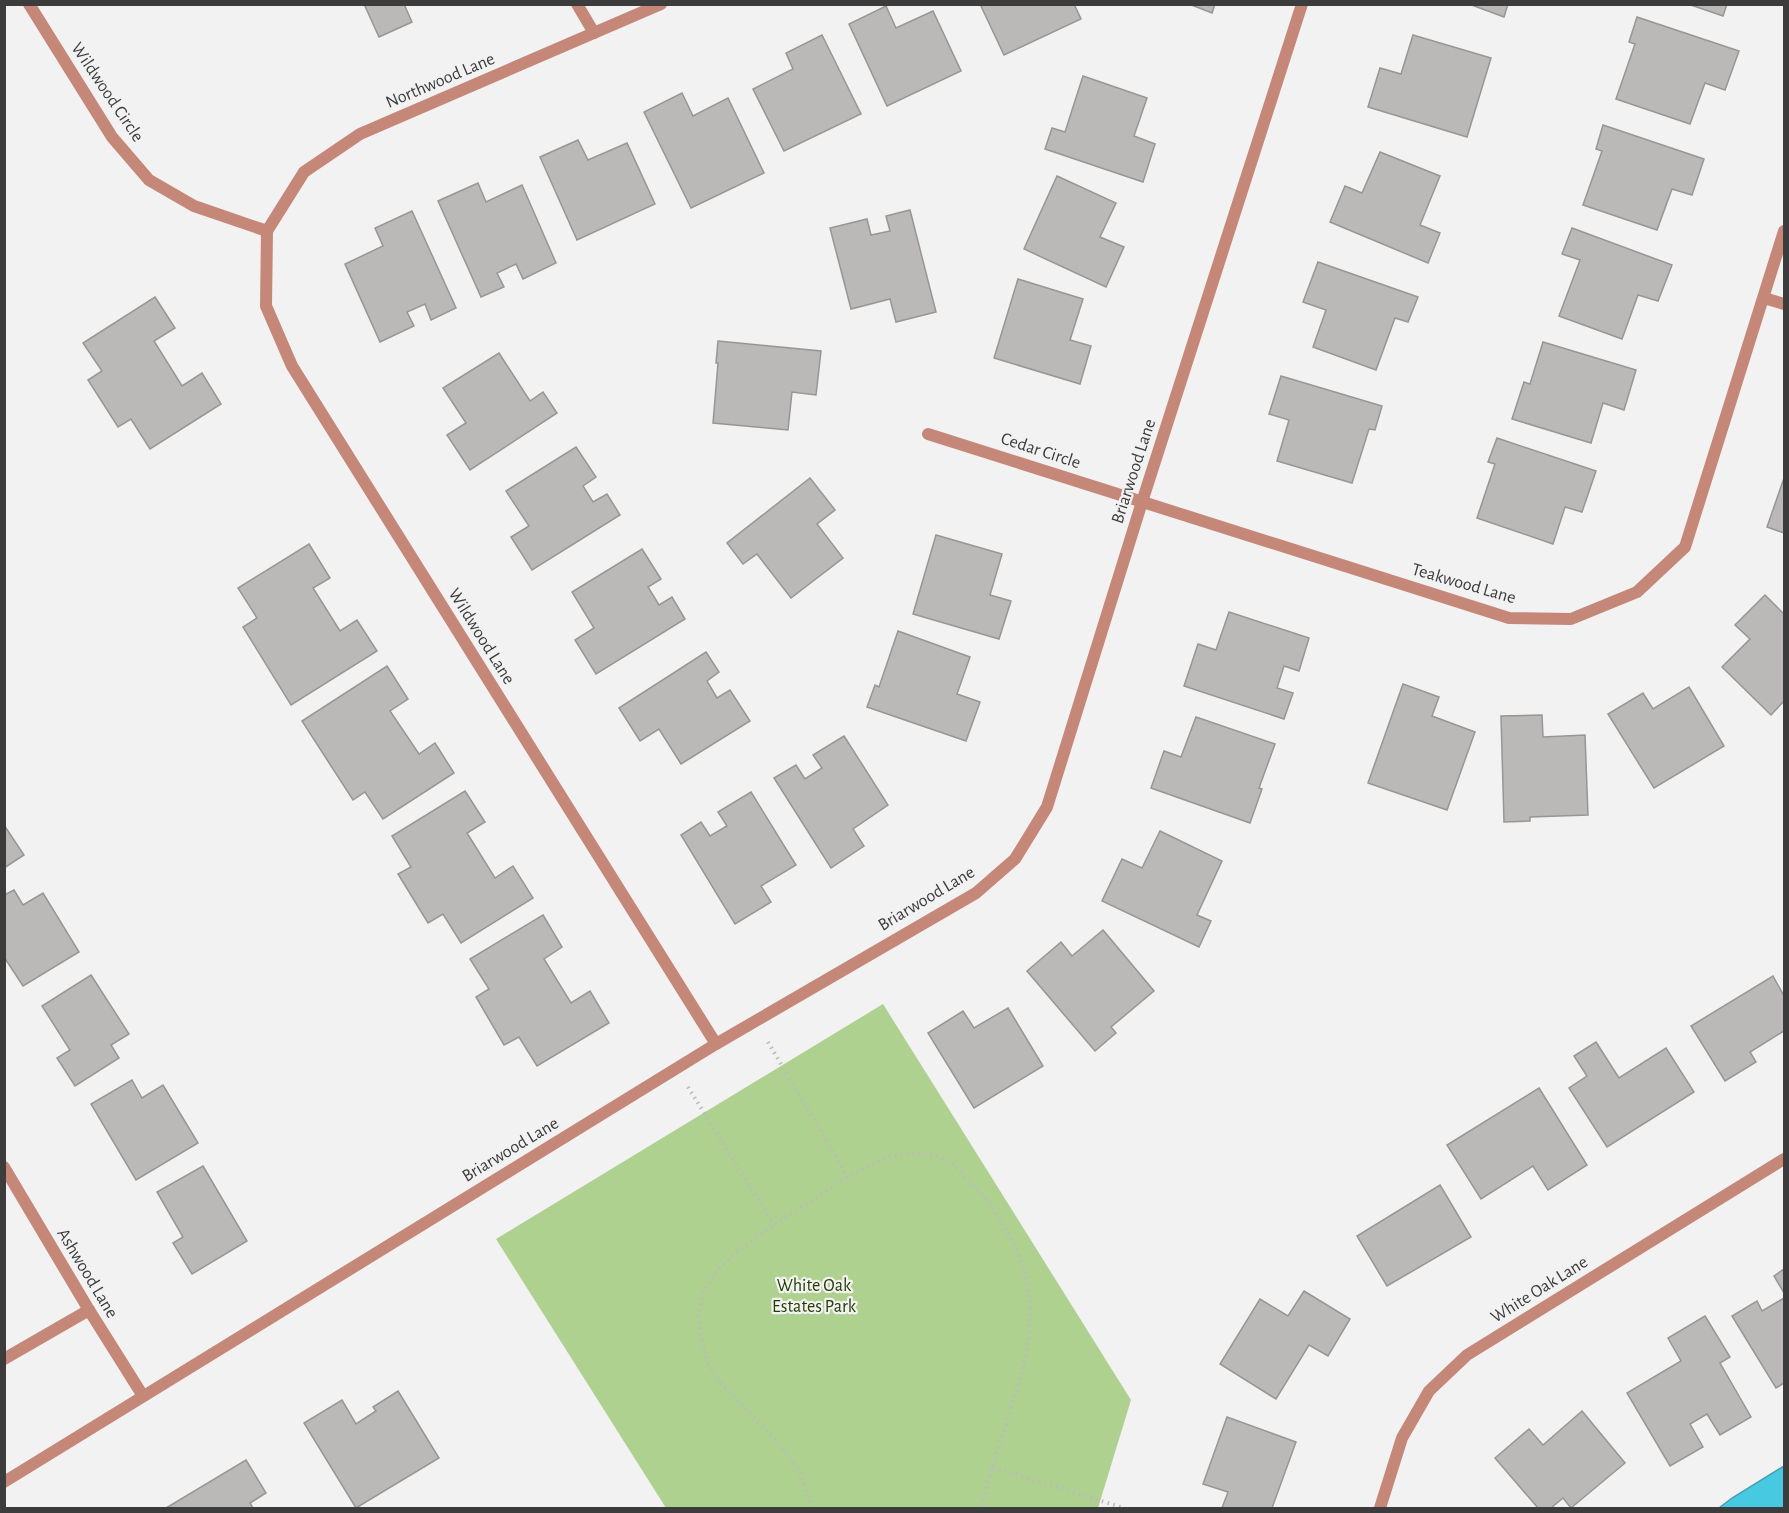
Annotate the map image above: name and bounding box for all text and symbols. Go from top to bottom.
street label: Wildwood Circle [67,40,147,145]
street label: Northwood Lane [383,50,497,112]
street label: Briarwood Lane [1109,417,1159,526]
street label: Cedar Circle [999,430,1083,472]
street label: Teakwood Lane [1410,560,1518,607]
street label: Wildwood Lane [445,585,518,688]
street label: Briarwood Lane [875,863,978,935]
street label: Briarwood Lane [459,1114,562,1186]
street label: Ashwood Lane [53,1226,121,1322]
street label: White Oak Lane [1488,1253,1591,1327]
park label: White Oak Estates Park [772,1277,857,1316]

